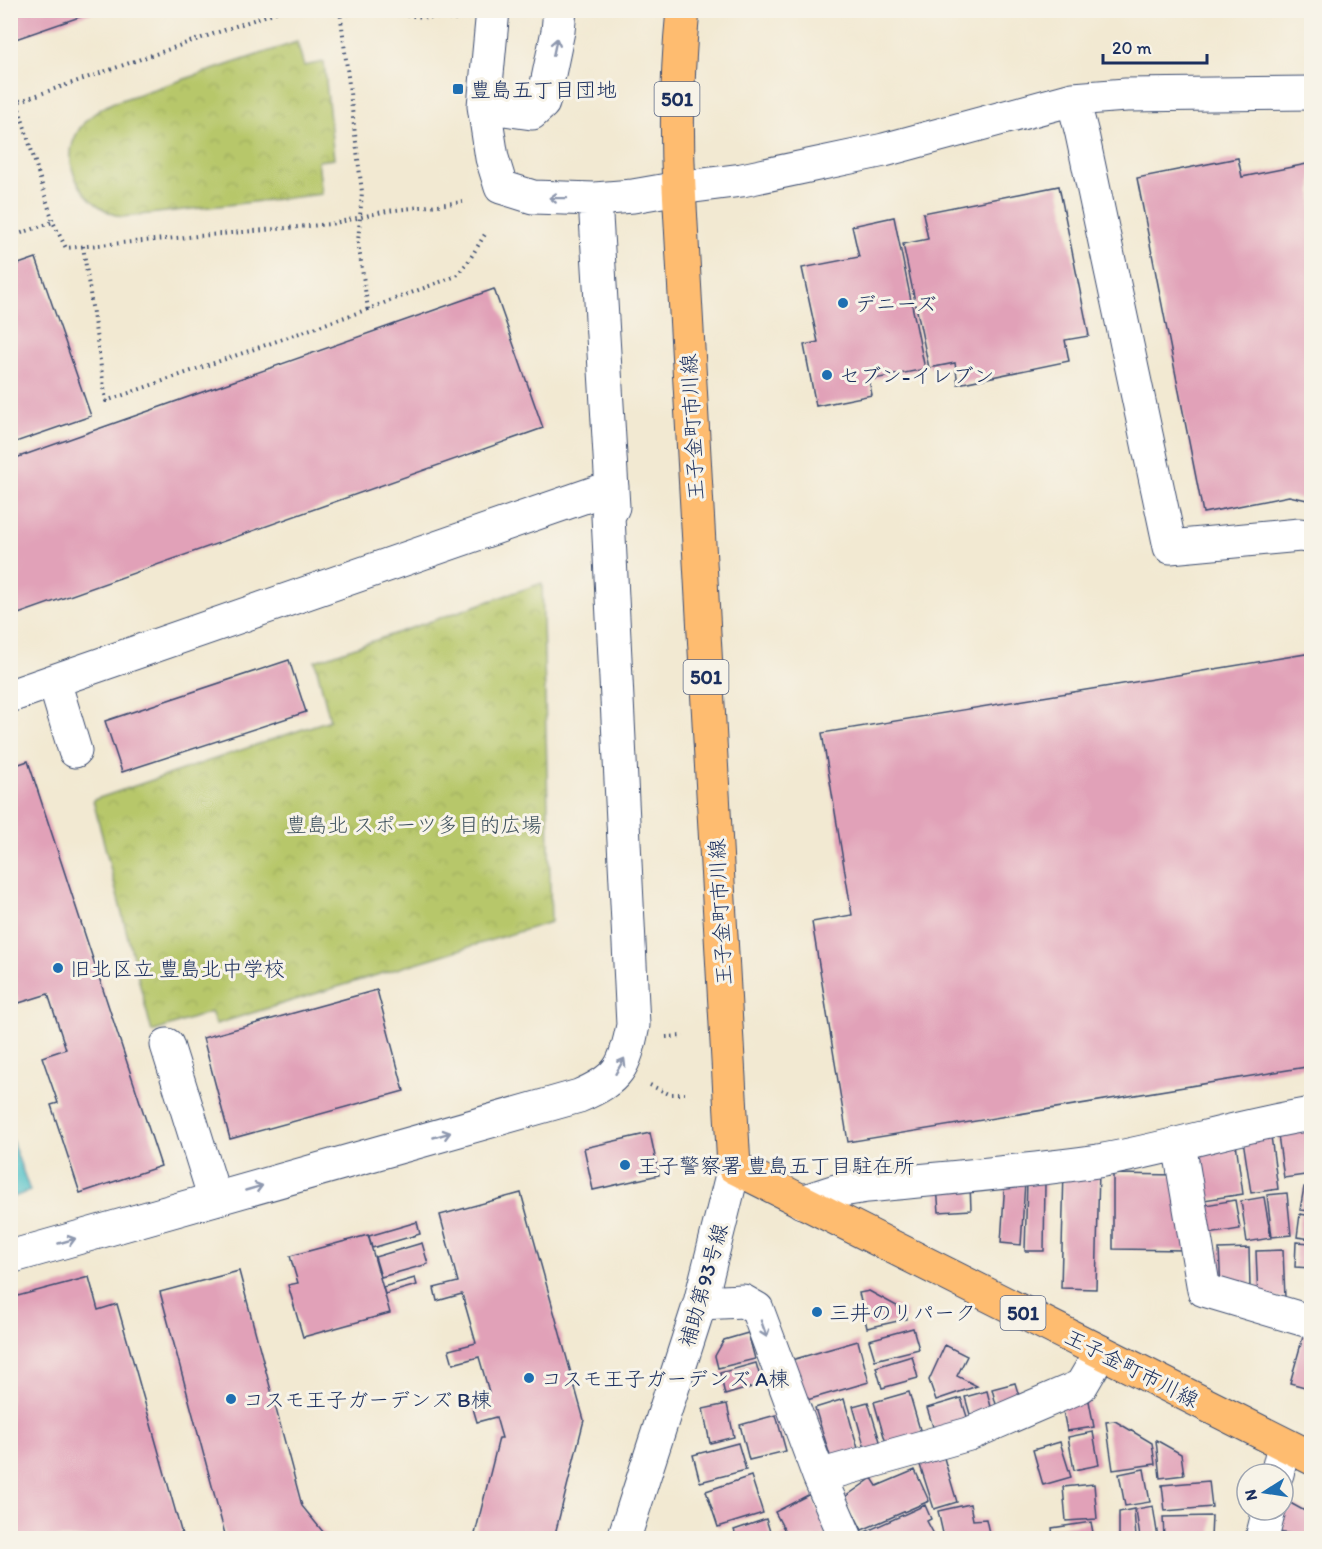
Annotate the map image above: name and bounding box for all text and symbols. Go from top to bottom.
scale bar [1103,27,1206,65]
one-way arrow [550,37,561,57]
text: 20 m [1112,37,1152,59]
place label: 豊島五丁目団地 [470,77,617,102]
marker: 豊島五丁目団地 [451,82,465,96]
road number: 501 [654,82,700,116]
one-way arrow [549,192,569,204]
place label: デニーズ [855,291,936,316]
marker: デニーズ [836,296,850,310]
street label: 王子金町市川線 [676,353,708,501]
place label: セブン-イレブン [839,363,994,388]
marker: セブン-イレブン [820,368,834,382]
road number: 501 [684,660,728,694]
park label: 豊島北 スポーツ多目的広場 [286,812,542,837]
street label: 王子金町市川線 [704,838,736,986]
place label: 旧北区立 豊島北中学校 [70,956,285,981]
marker: 旧北区立 豊島北中学校 [51,961,65,975]
one-way arrow [614,1058,626,1075]
one-way arrow [432,1129,451,1140]
place label: 王子警察署 豊島五丁目駐在所 [637,1153,915,1178]
marker: 王子警察署 豊島五丁目駐在所 [618,1158,632,1172]
one-way arrow [245,1181,264,1193]
street label: 補助第93号線 [673,1220,733,1350]
one-way arrow [57,1234,76,1246]
road number: 501 [1000,1296,1046,1330]
place label: 三井のリパーク [829,1300,976,1325]
marker: 三井のリパーク [810,1305,824,1319]
one-way arrow [760,1319,771,1338]
street label: 王子金町市川線 [1061,1323,1203,1413]
place label: コスモ王子ガーデンズ A棟 [541,1366,789,1391]
marker: コスモ王子ガーデンズ A棟 [522,1371,536,1385]
place label: コスモ王子ガーデンズ B棟 [243,1387,491,1412]
marker: コスモ王子ガーデンズ B棟 [224,1392,238,1406]
north arrow [1235,1462,1295,1522]
text: N [1240,1488,1261,1502]

